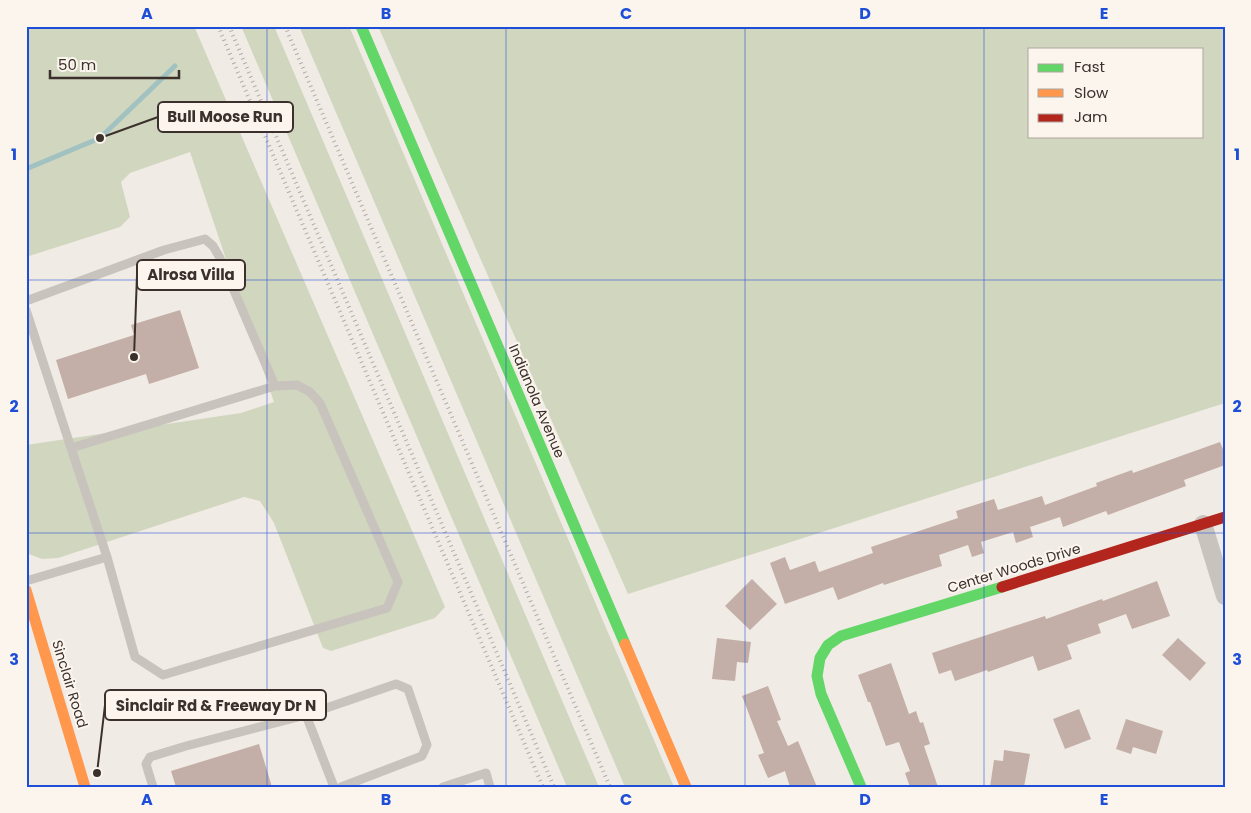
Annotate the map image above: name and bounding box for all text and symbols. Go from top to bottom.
text: A [141,2,153,25]
text: B [381,2,391,25]
text: C [620,2,632,25]
text: D [859,2,871,25]
text: E [1100,2,1108,25]
scale bar [50,48,179,80]
legend [1028,48,1204,138]
text: 50 m [58,54,96,75]
text: Fast [1074,56,1105,77]
text: Slow [1074,82,1109,103]
callout: Bull Moose Run [158,102,293,132]
text: Bull Moose Run [167,106,283,127]
text: Jam [1074,106,1108,127]
text: 1 [11,143,17,166]
text: 1 [1234,143,1240,166]
callout: Alrosa Villa [137,260,245,290]
text: Alrosa Villa [147,264,235,285]
street label: Indianola Avenue [504,341,570,461]
text: 2 [9,395,19,418]
text: 2 [1232,395,1242,418]
street label: Center Woods Drive [945,538,1083,598]
street label: Sinclair Road [47,638,93,730]
text: 3 [9,648,19,671]
text: 3 [1232,648,1242,671]
callout: Sinclair Rd & Freeway Dr N [105,690,326,720]
text: Sinclair Rd & Freeway Dr N [116,695,316,716]
text: A [141,788,153,811]
text: B [381,788,391,811]
text: C [620,788,632,811]
text: D [859,788,871,811]
text: E [1100,788,1108,811]

